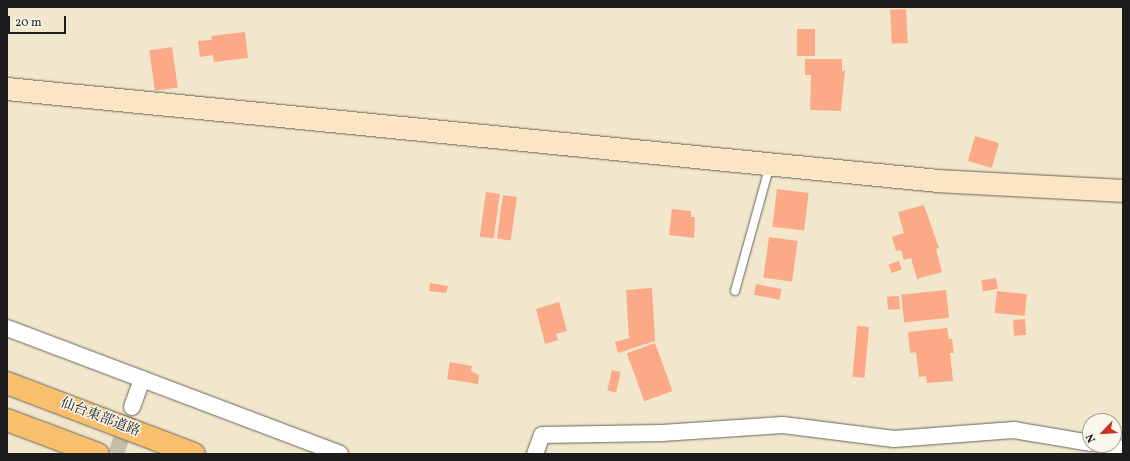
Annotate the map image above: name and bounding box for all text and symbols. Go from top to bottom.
scale bar [10,8,68,34]
text: 20 m [15,15,42,31]
street label: 仙台東部道路 [58,395,142,441]
north arrow [1082,413,1122,453]
text: N [1083,431,1100,445]

